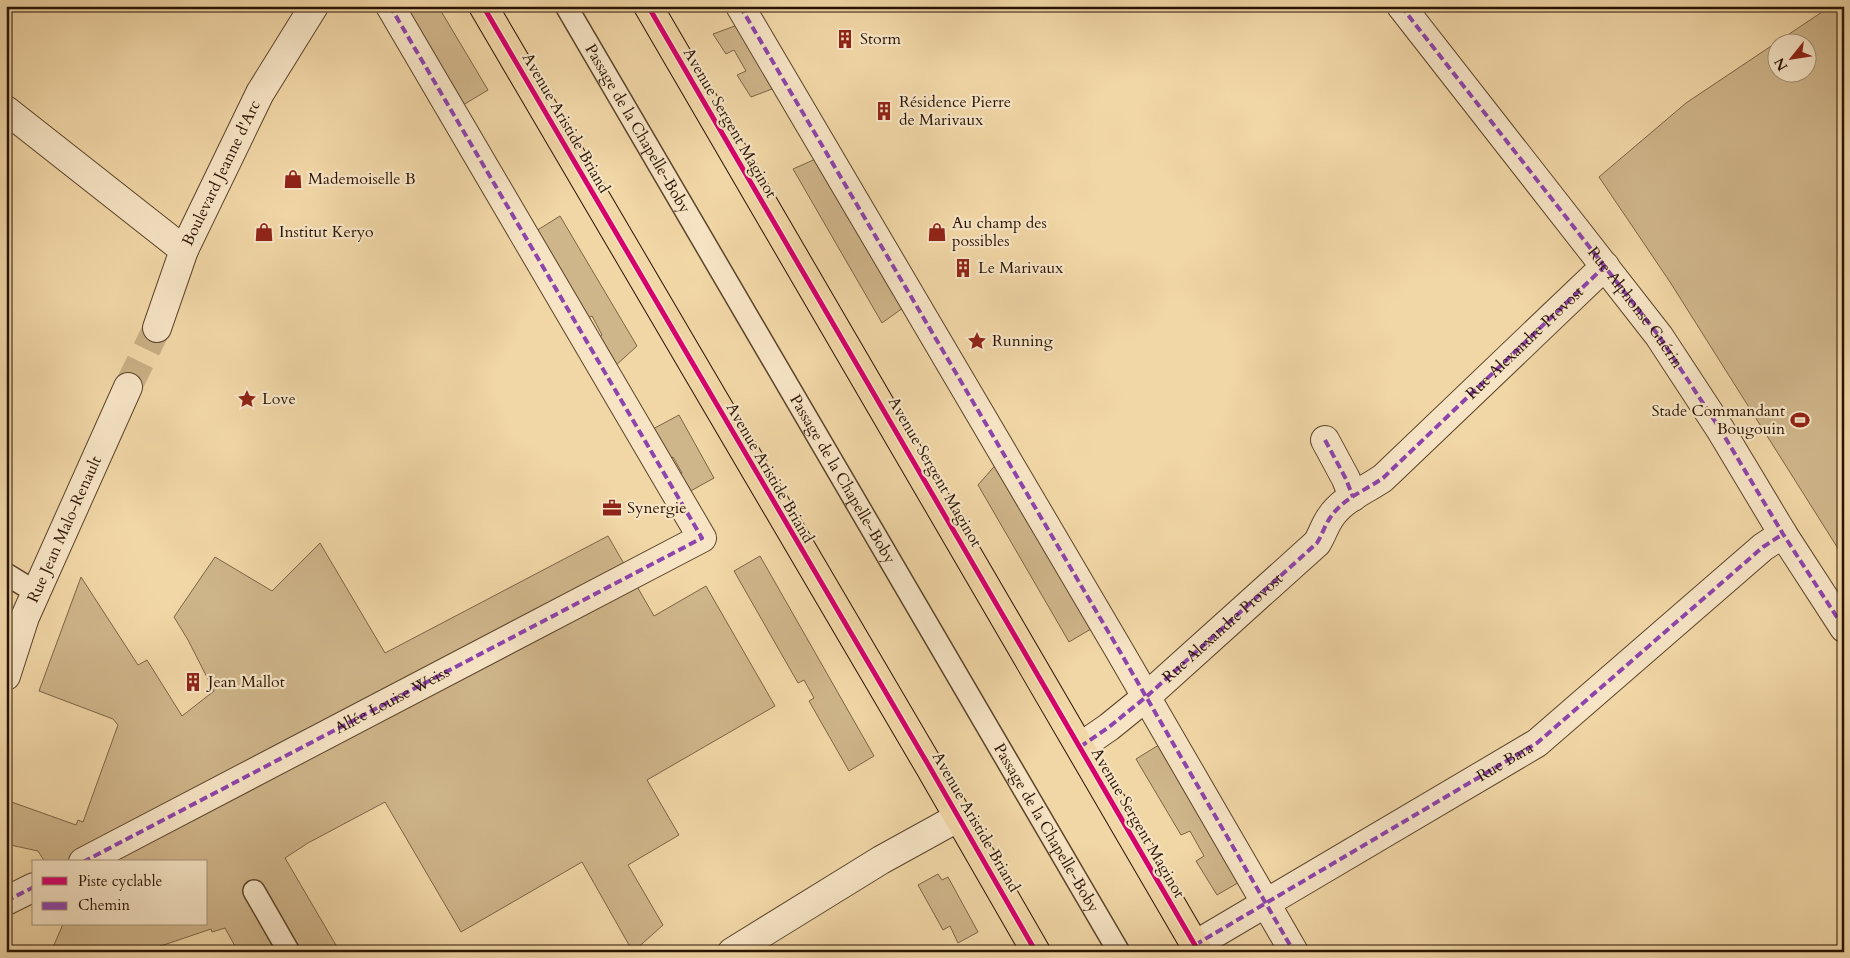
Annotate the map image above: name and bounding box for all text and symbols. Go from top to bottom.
building icon: Storm [834,28,856,50]
place label: Storm [860,28,902,50]
north arrow [1768,32,1818,82]
street label: Passage de la Chapelle-Boby [580,40,696,218]
street label: Avenue Sergent Maginot [678,44,782,202]
street label: Avenue Aristide Briand [517,49,615,198]
text: N [1770,54,1792,74]
place label: Résidence Pierre de Marivaux [899,91,1011,131]
street label: Boulevard Jeanne d'Arc [177,96,266,250]
building icon: Résidence Pierre de Marivaux [873,100,895,122]
shop icon: Mademoiselle B [282,168,304,190]
place label: Mademoiselle B [308,168,416,190]
place label: Au champ des possibles [952,212,1047,252]
shop icon: Institut Keryo [253,221,275,243]
place label: Institut Keryo [279,221,374,243]
shop icon: Au champ des possibles [926,221,948,243]
street label: Rue Alphonse Guérin [1582,242,1688,373]
building icon: Le Marivaux [952,257,974,279]
place label: Le Marivaux [978,257,1063,279]
street label: Rue Alexandre Provost [1461,281,1588,404]
place icon: Running [966,330,988,352]
place label: Running [992,330,1053,352]
place icon: Love [236,388,258,410]
place label: Love [262,388,296,410]
street label: Passage de la Chapelle-Boby [784,390,901,568]
street label: Avenue Sergent Maginot [883,393,987,551]
street label: Avenue Aristide Briand [721,399,819,548]
place label: Stade Commandant Bougouin [1651,400,1785,440]
sports icon: Stade Commandant Bougouin [1789,409,1811,431]
street label: Rue Jean Malo-Renault [22,452,107,606]
office icon: Synergie [601,497,623,519]
place label: Synergie [627,497,686,519]
street label: Rue Alexandre Provost [1158,568,1288,688]
street label: Allée Louise Weiss [331,661,454,739]
building icon: Jean Mallot [182,671,204,693]
place label: Jean Mallot [206,671,285,693]
street label: Rue Bara [1473,737,1537,787]
street label: Passage de la Chapelle-Boby [988,739,1105,917]
street label: Avenue Sergent Maginot [1086,744,1190,902]
street label: Avenue Aristide Briand [927,748,1025,897]
legend [32,860,208,926]
text: Piste cyclable [78,871,162,891]
text: Chemin [78,895,130,915]

